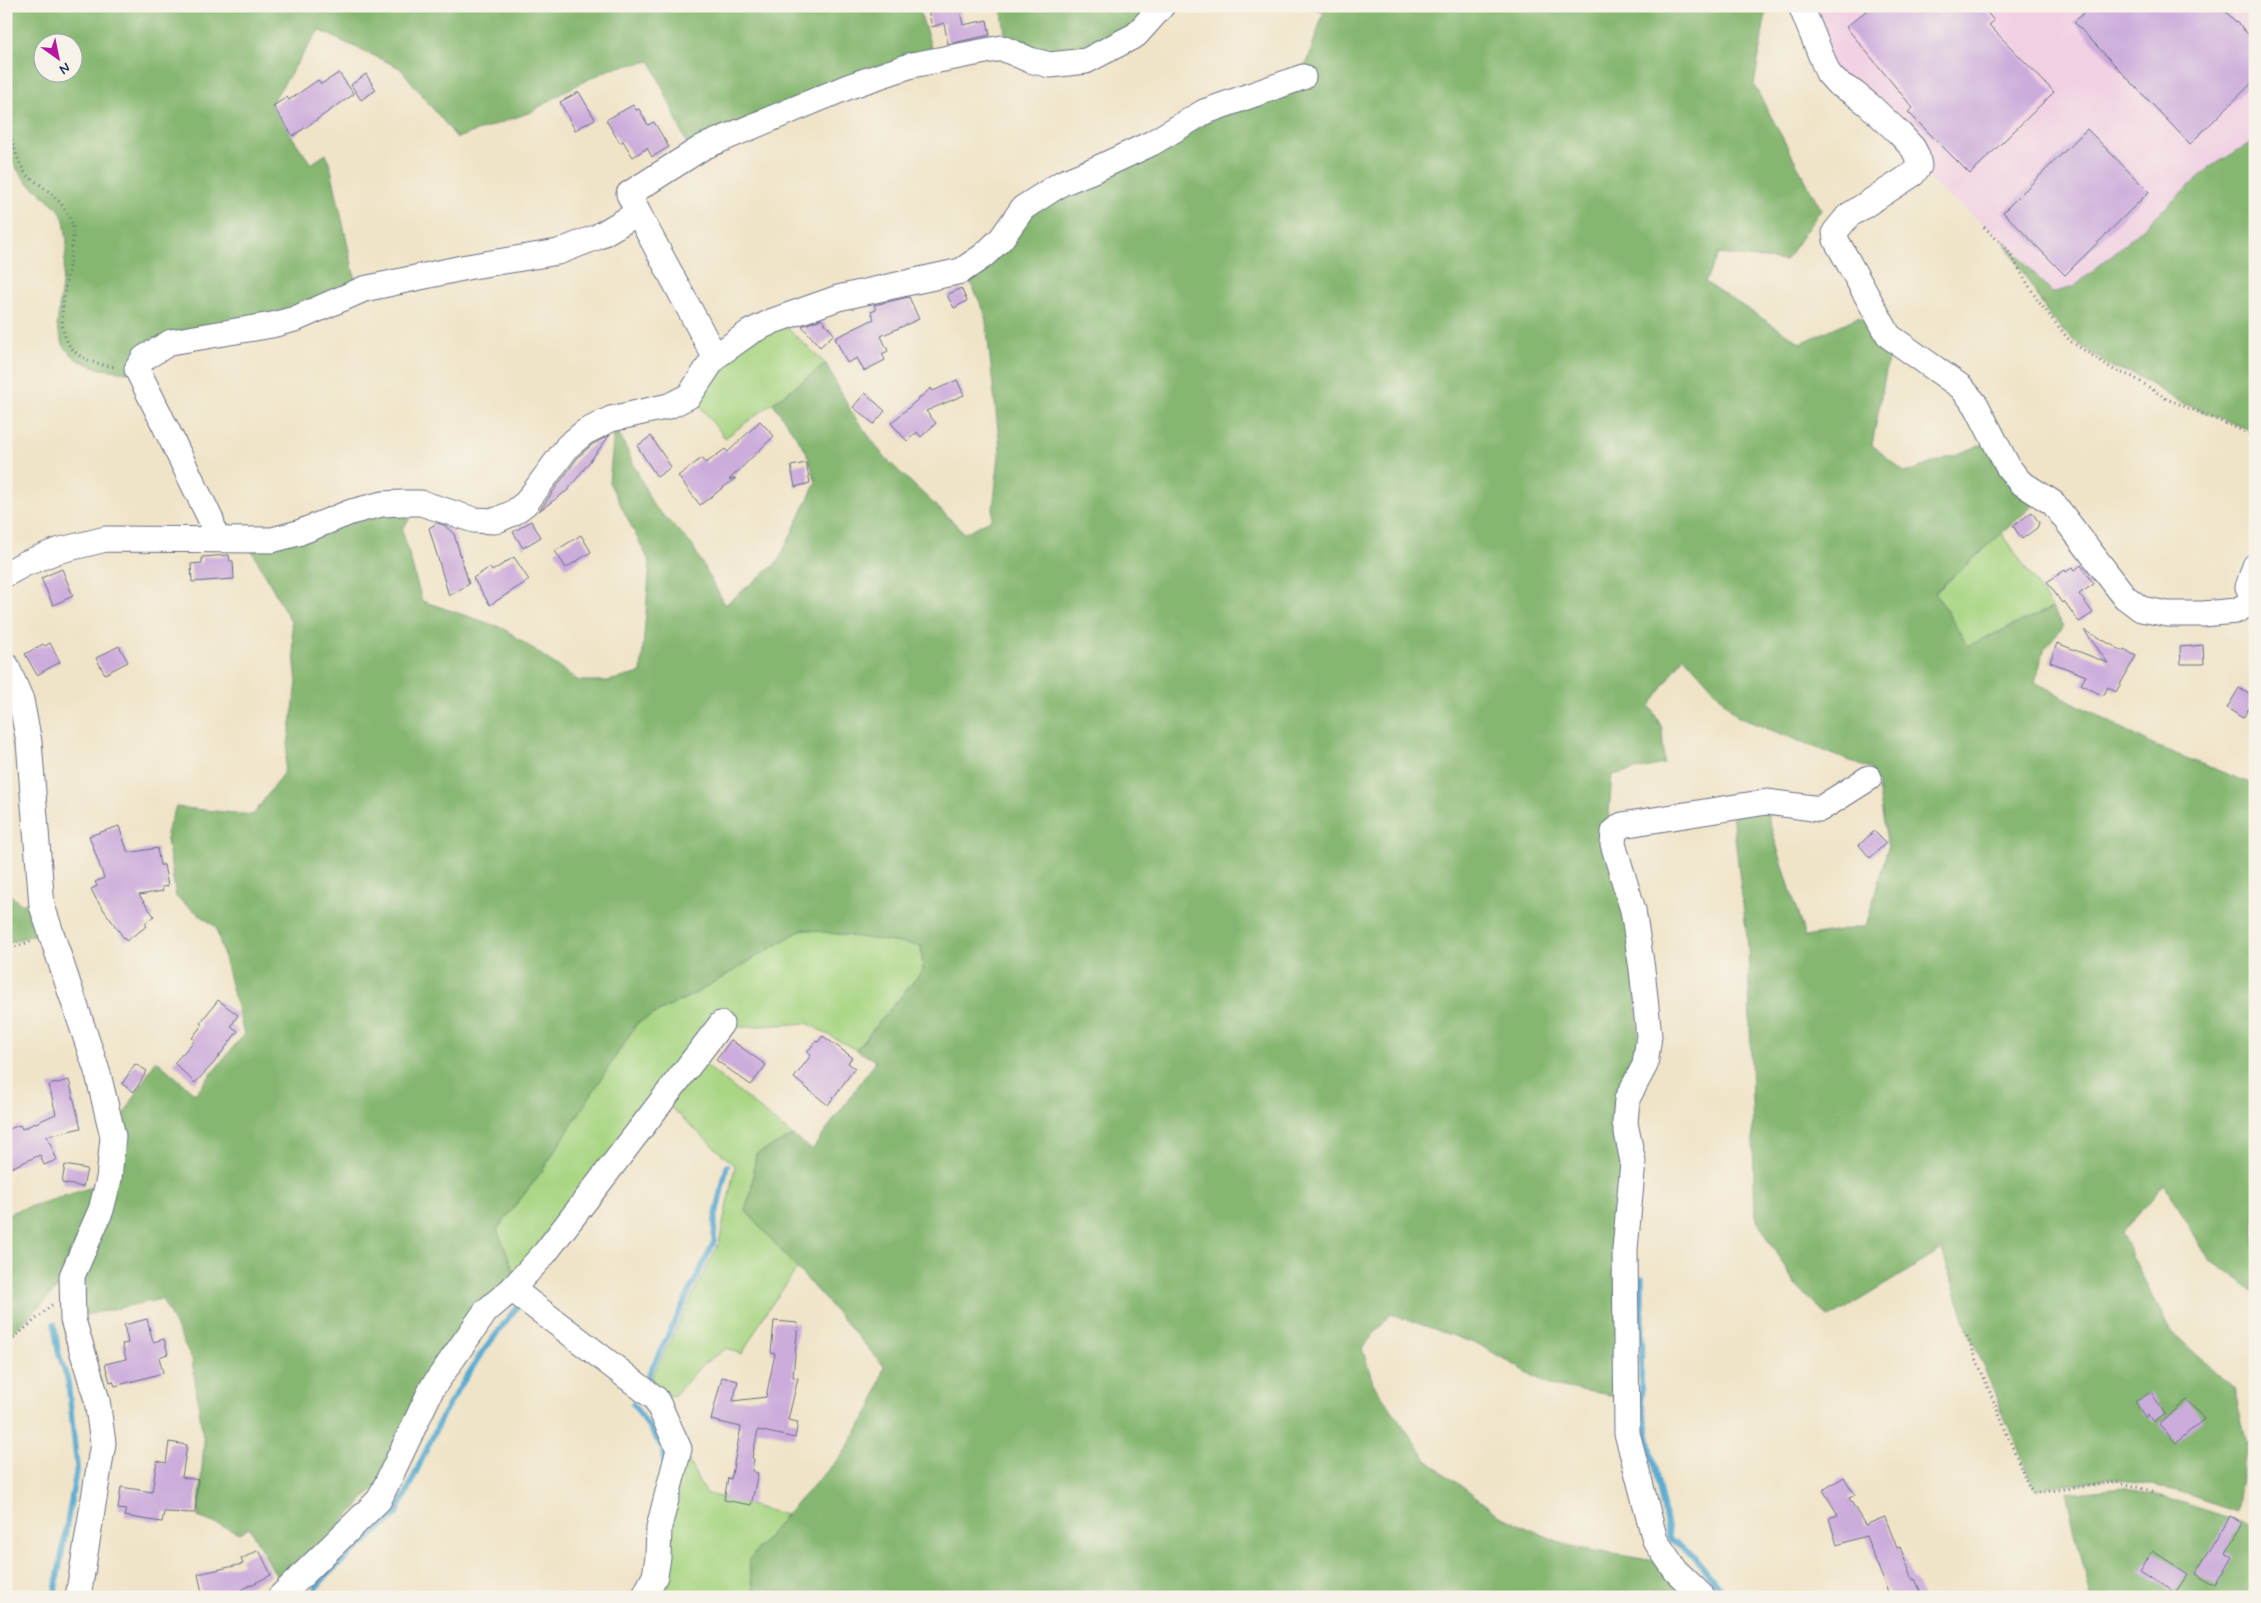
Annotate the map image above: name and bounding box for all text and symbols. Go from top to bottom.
north arrow [32,32,82,82]
text: N [56,58,73,78]

